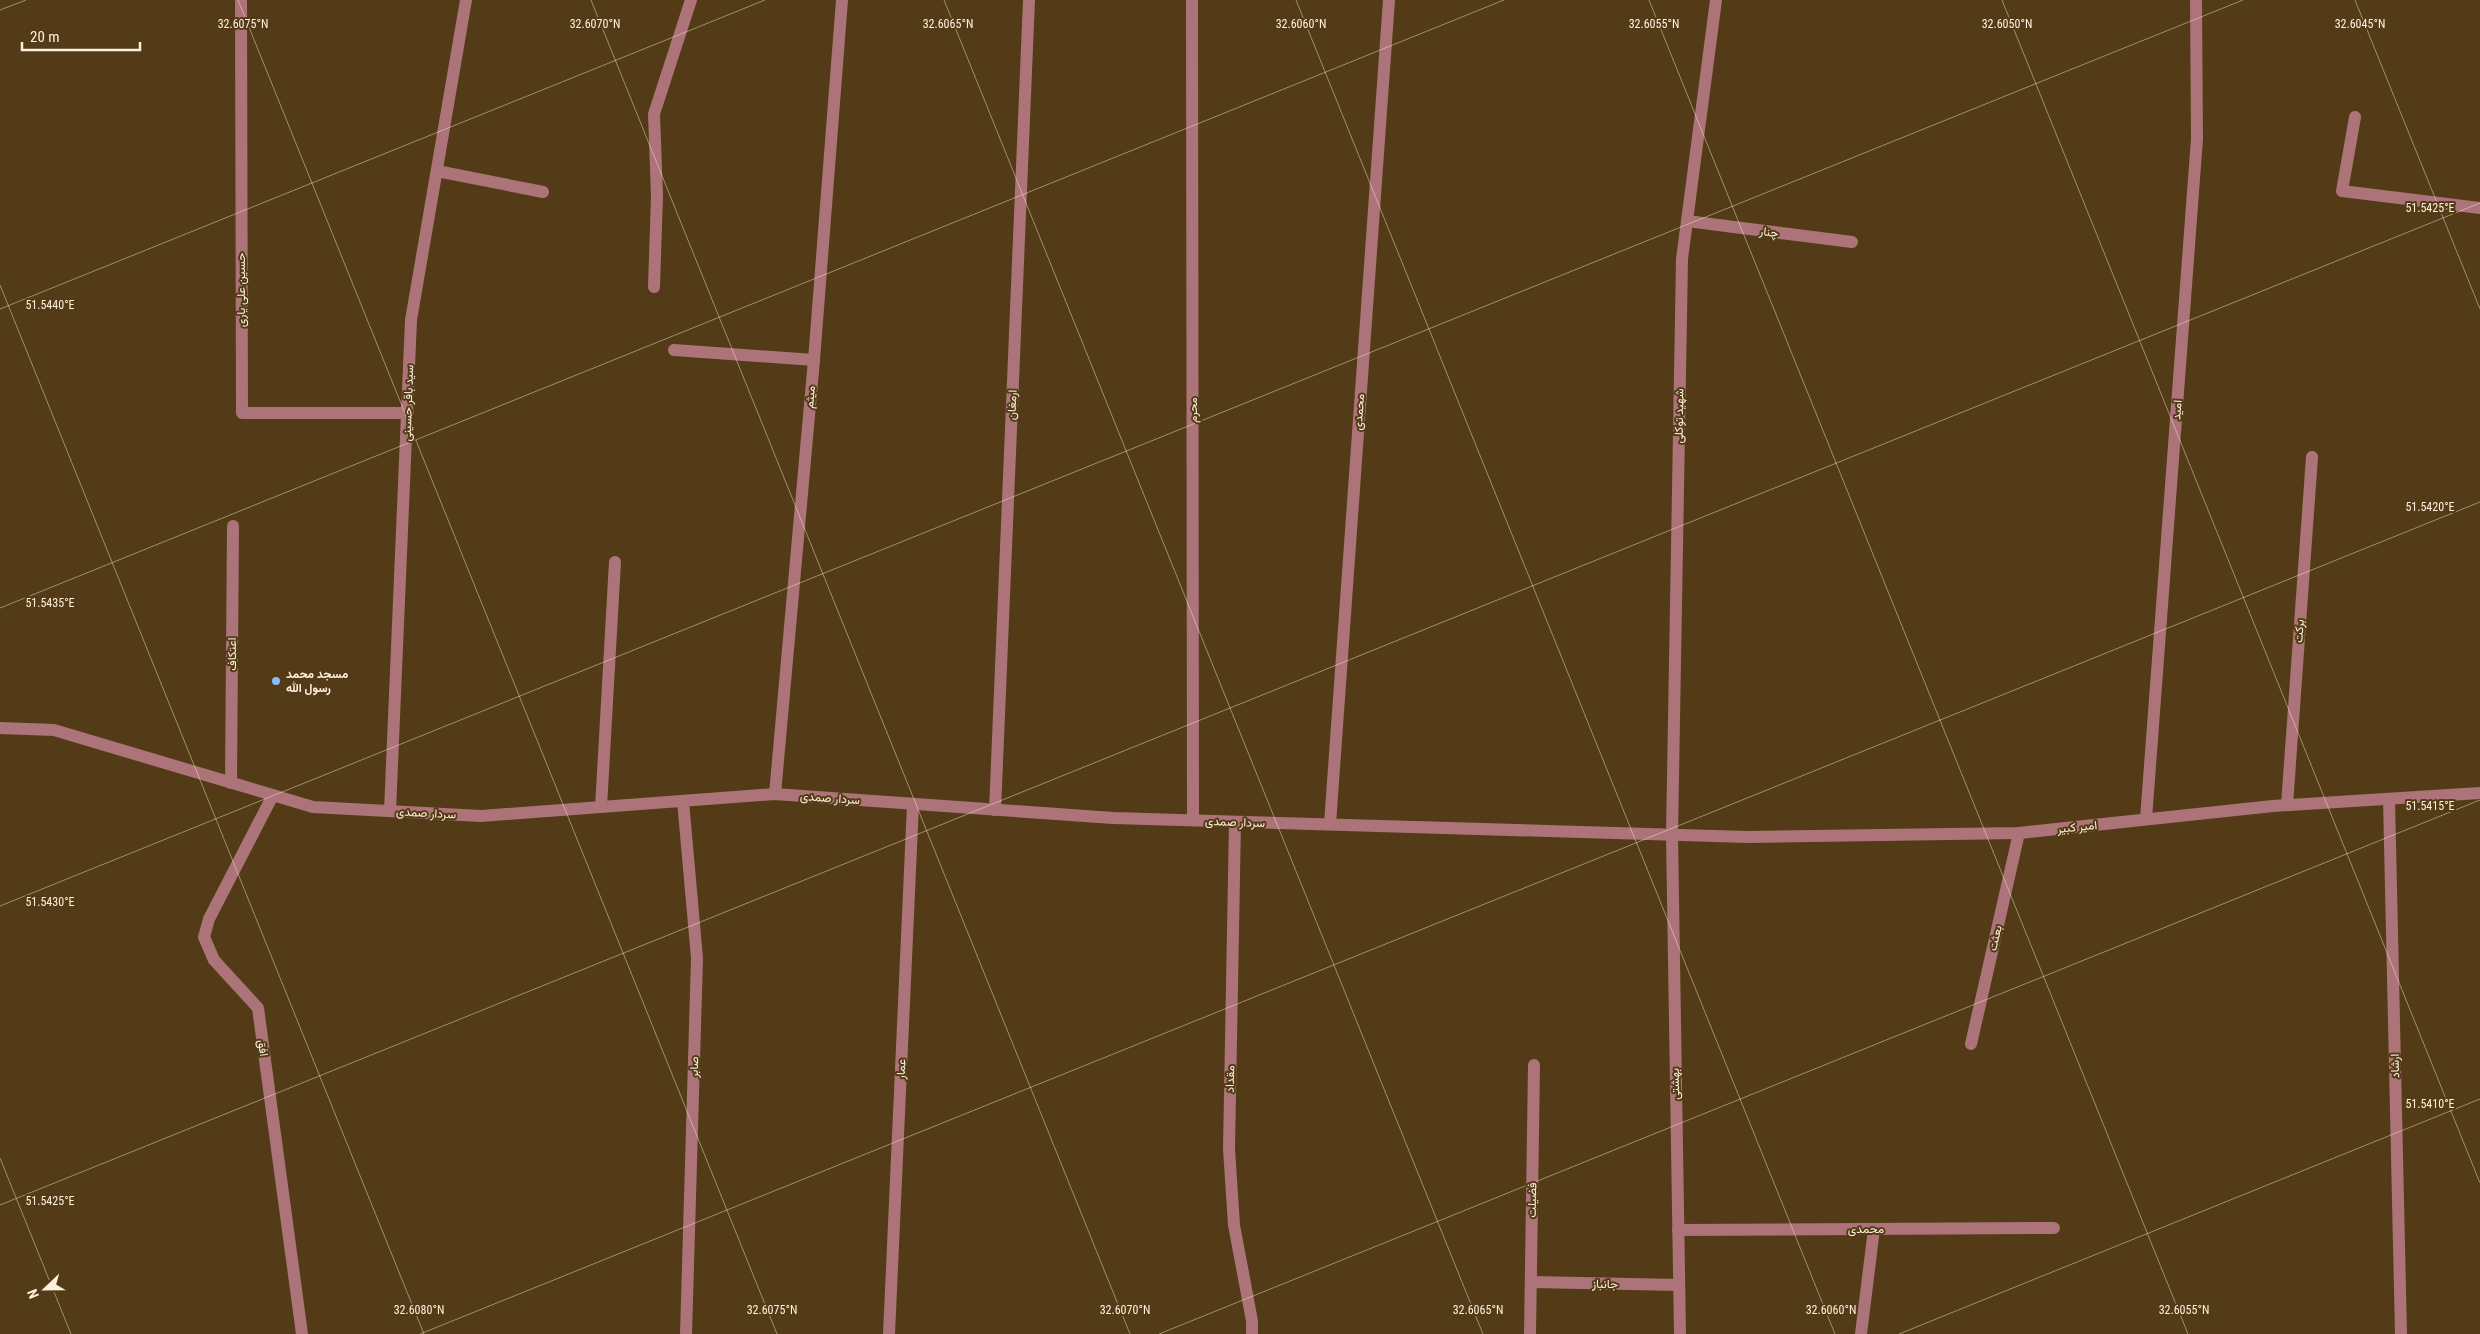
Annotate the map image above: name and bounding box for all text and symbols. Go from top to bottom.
text: 32.6075°N [218,17,268,31]
text: 32.6070°N [570,17,620,31]
text: 32.6065°N [923,17,973,31]
text: 32.6060°N [1276,17,1326,31]
text: 32.6055°N [1629,17,1679,31]
text: 32.6050°N [1982,17,2032,31]
text: 32.6045°N [2335,17,2385,31]
scale bar [22,20,140,52]
text: 20 m [30,28,60,46]
text: 51.5425°E [2405,201,2455,215]
street label: چنار [1757,224,1779,241]
street label: حسین علی یاری [234,253,249,327]
text: 51.5440°E [25,298,75,312]
street label: سید باقر حسینی [400,364,417,442]
street label: میثم [802,385,819,409]
street label: شهید توکلی [1672,388,1687,444]
street label: ارمغان [1004,390,1021,421]
street label: محمدی [1351,393,1368,431]
street label: محرم [1186,397,1201,423]
street label: امید [2169,400,2185,420]
text: 51.5420°E [2405,500,2455,514]
text: 51.5435°E [25,596,75,610]
street label: برکت [2291,619,2308,643]
street label: اعتکاف [225,637,239,671]
place label: مسجد محمد رسول الله [286,667,349,696]
marker: مسجد محمد رسول الله [270,675,282,687]
street label: سردار صمدی [799,789,861,808]
text: 51.5415°E [2405,799,2455,813]
street label: سردار صمدی [395,804,456,823]
street label: سردار صمدی [1205,814,1265,831]
street label: امیر کبیر [2055,818,2098,837]
text: 51.5430°E [25,895,75,909]
street label: بعثت [1985,924,2005,952]
street label: افق [254,1039,271,1057]
street label: ارشاد [2388,1054,2403,1078]
street label: صابر [687,1056,702,1079]
street label: عمار [893,1058,910,1081]
street label: مقداد [1223,1065,1237,1093]
street label: بهشتی [1668,1068,1683,1100]
text: 51.5410°E [2405,1097,2455,1111]
street label: فضیلت [1525,1182,1539,1218]
text: 51.5425°E [25,1194,75,1208]
street label: محمدی [1848,1222,1884,1237]
north arrow [20,1264,70,1314]
street label: جانباز [1591,1277,1618,1292]
text: N [24,1287,42,1301]
text: 32.6080°N [394,1303,444,1317]
text: 32.6075°N [747,1303,797,1317]
text: 32.6070°N [1100,1303,1150,1317]
text: 32.6065°N [1453,1303,1503,1317]
text: 32.6060°N [1806,1303,1856,1317]
text: 32.6055°N [2159,1303,2209,1317]

